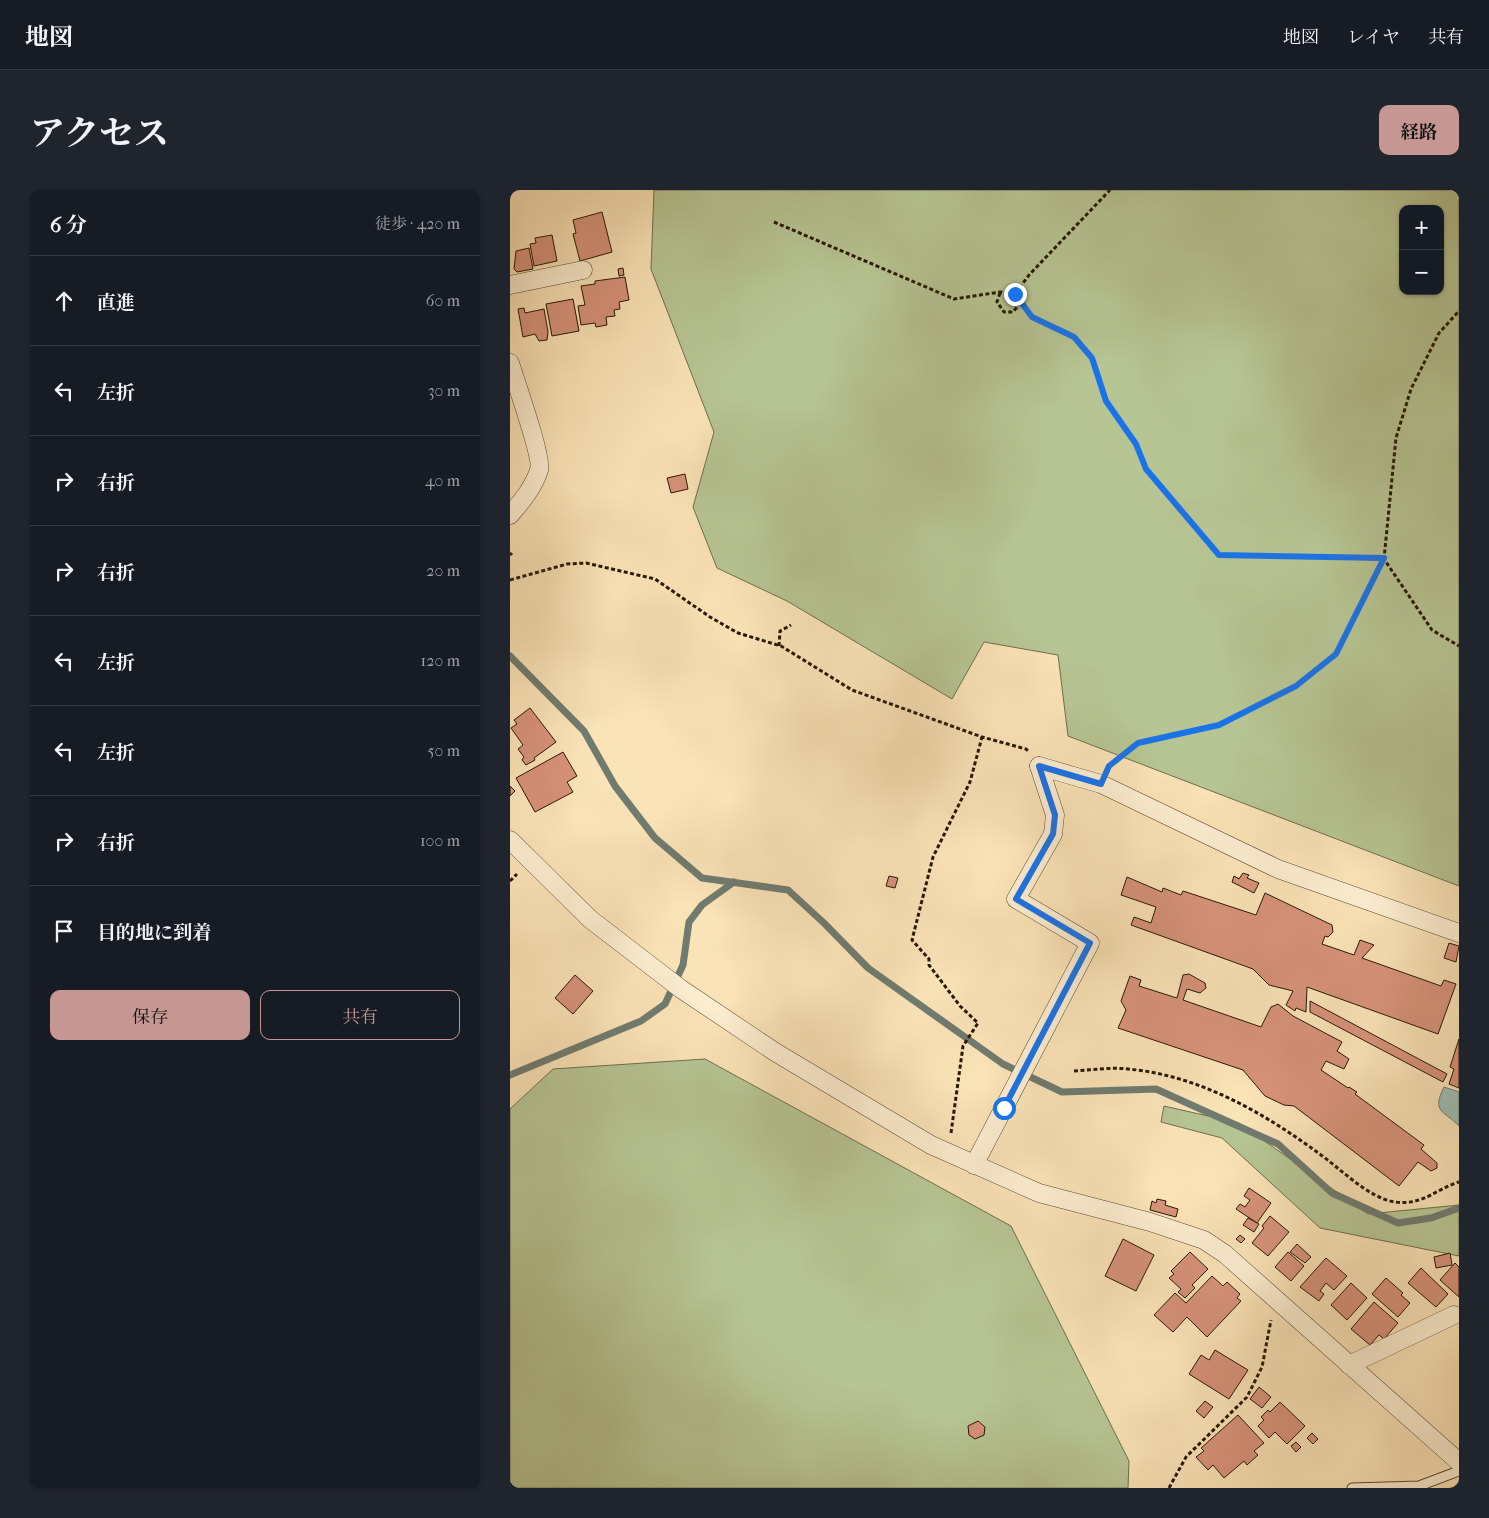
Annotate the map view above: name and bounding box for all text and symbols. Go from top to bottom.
text: 地図 [25,23,73,51]
text: 地図 [1283,27,1319,48]
text: レイヤ [1347,27,1400,48]
text: 共有 [1428,27,1464,48]
button: 経路 [1379,105,1459,155]
text: アクセス [30,113,169,154]
map controls [1399,205,1444,295]
button: + [1399,205,1444,250]
text: 6 分 [50,213,87,237]
text: 徒歩 · 420 m [375,214,460,233]
button: − [1399,250,1444,295]
route end [1004,283,1027,306]
icon: ahead [50,287,78,315]
text: 60 m [426,291,460,310]
text: 直進 [97,292,135,314]
icon: left [50,377,78,405]
text: 30 m [428,381,460,400]
text: 左折 [97,382,135,404]
icon: right [50,467,78,495]
text: 40 m [425,471,460,490]
text: 右折 [97,472,135,494]
icon: right [50,557,78,585]
text: 20 m [426,561,460,580]
text: 右折 [97,562,135,584]
icon: left [50,647,78,675]
text: 120 m [421,651,460,670]
text: 左折 [97,652,135,674]
icon: left [50,737,78,765]
text: 50 m [428,741,460,760]
text: 左折 [97,742,135,764]
icon: right [50,827,78,855]
text: 100 m [420,831,460,850]
text: 右折 [97,832,135,854]
icon: arrive [50,917,78,945]
text: 目的地に到着 [97,922,211,944]
button: 保存 [50,990,250,1040]
button: 共有 [260,990,460,1040]
route start [993,1097,1016,1120]

